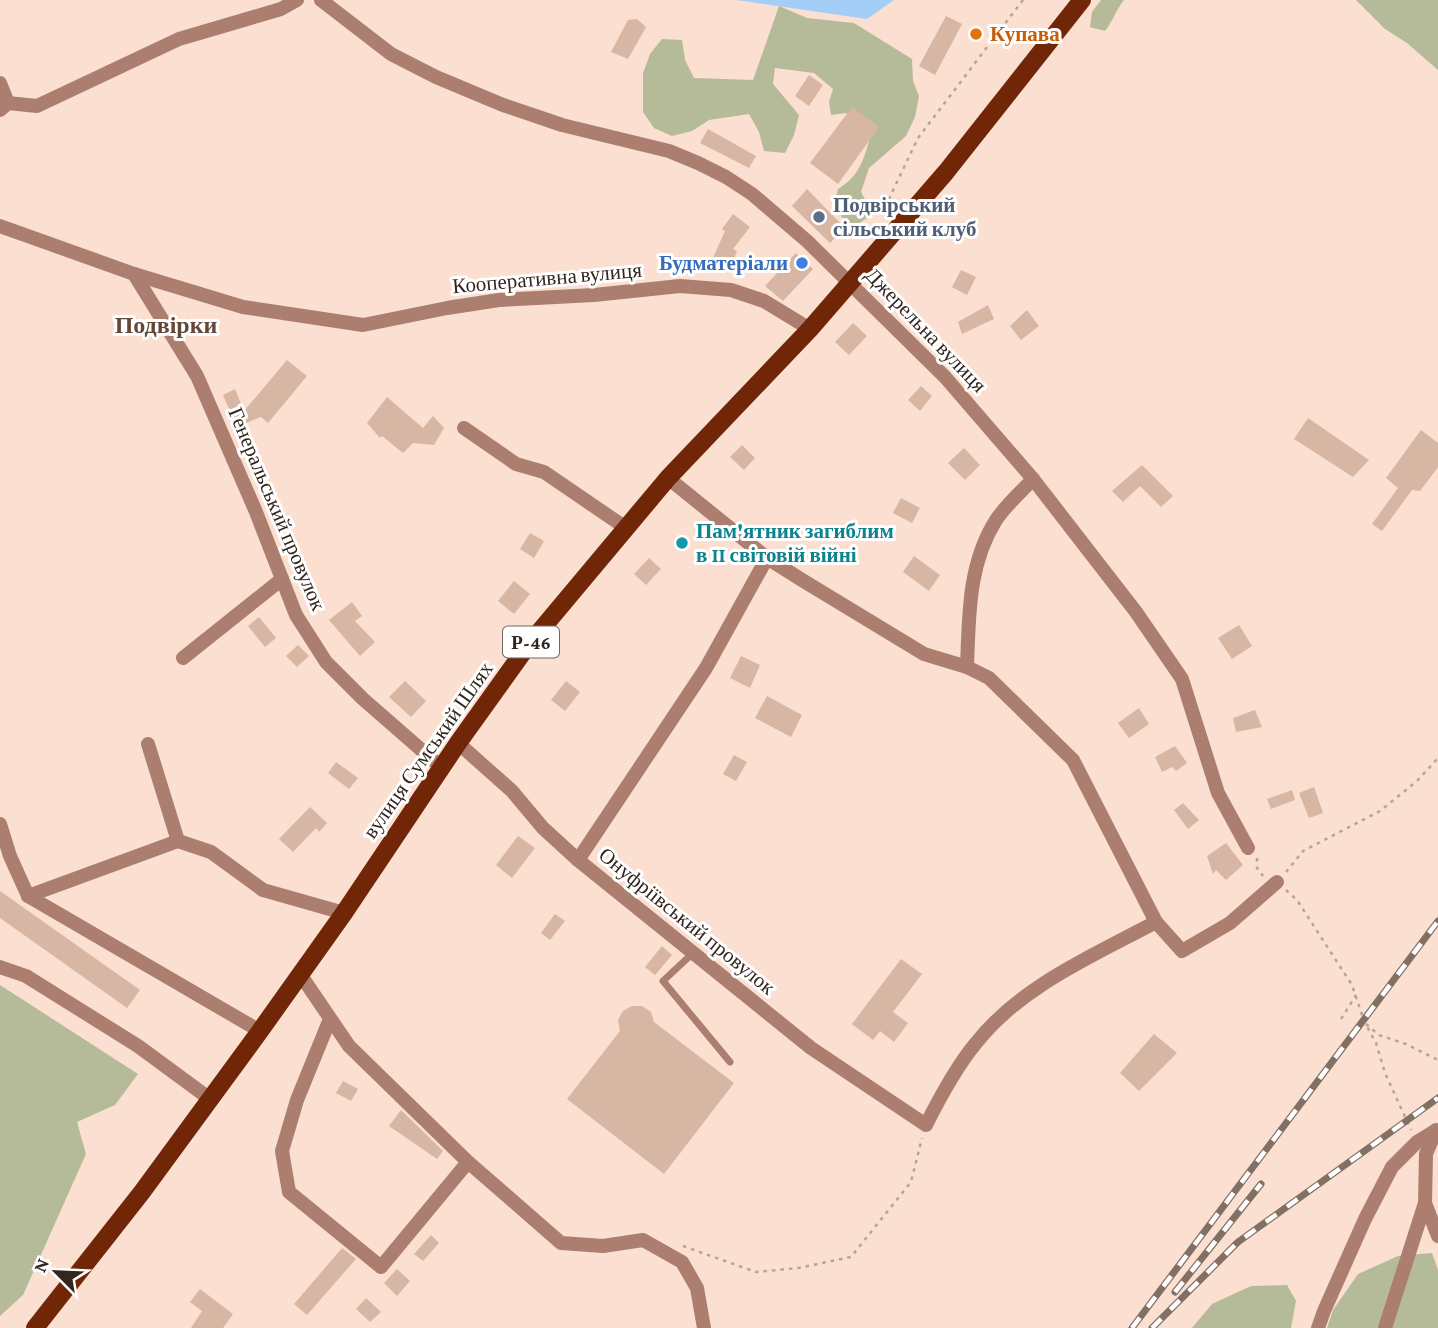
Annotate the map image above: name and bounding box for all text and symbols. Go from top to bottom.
place label: Купава [990,22,1060,46]
marker: Купава [968,26,984,42]
place label: Подвірський сільський клуб [833,193,976,241]
marker: Подвірський сільський клуб [811,209,827,225]
place label: Будматеріали [659,251,788,275]
marker: Будматеріали [794,255,810,271]
street label: Кооперативна вулиця [451,258,643,298]
street label: Джерельна вулиця [861,263,992,397]
district label: Подвірки [115,311,218,338]
street label: Генеральський провулок [223,404,331,615]
place label: Пам'ятник загиблим в II світовій війні [696,519,894,567]
marker: Пам'ятник загиблим в II світовій війні [674,535,690,551]
road number: Р-46 [503,626,559,657]
street label: вулиця Сумський Шлях [358,657,498,843]
street label: Онуфріївський провулок [594,843,781,1000]
north arrow [21,1237,91,1307]
text: N [29,1255,53,1275]

